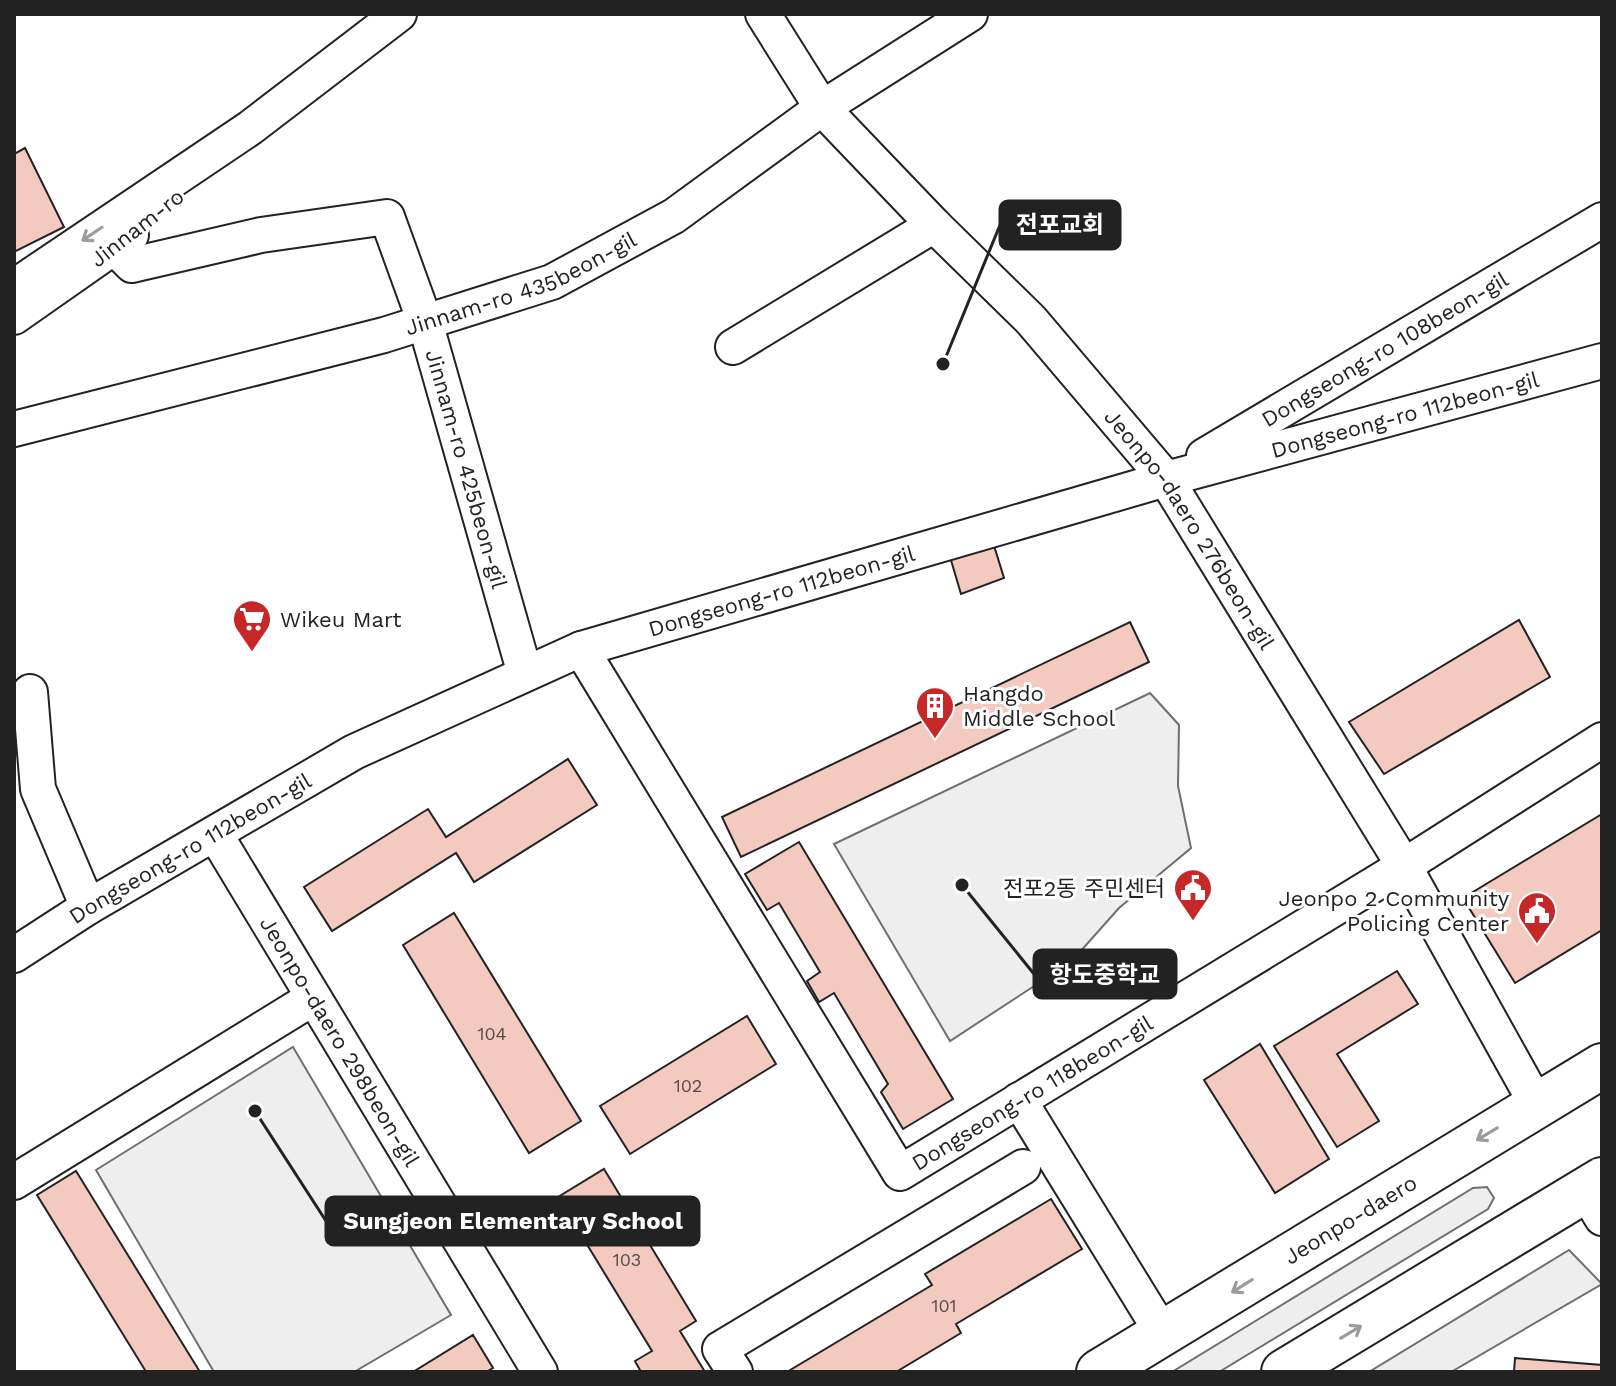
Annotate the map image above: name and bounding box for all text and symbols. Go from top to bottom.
street label: Jinnam-ro [85,184,189,272]
callout: 전포교회 [1000,201,1120,249]
text: 전포교회 [1016,211,1104,239]
one-way arrow [82,226,104,242]
street label: Jinnam-ro 435beon-gil [402,226,641,340]
street label: Dongseong-ro 108beon-gil [1257,266,1513,432]
street label: Jinnam-ro 425beon-gil [421,346,513,591]
street label: Dongseong-ro 112beon-gil [1268,366,1542,463]
street label: Jeonpo-daero 276beon-gil [1100,404,1280,654]
street label: Dongseong-ro 112beon-gil [645,540,918,641]
supermarket icon: Wikeu Mart [231,598,273,653]
place label: Wikeu Mart [280,607,402,632]
place label: Hangdo Middle School [963,681,1116,731]
building icon: Hangdo Middle School [914,685,956,740]
street label: Dongseong-ro 112beon-gil [64,767,316,929]
public building icon: 전포2동 주민센터 [1172,867,1214,922]
place label: 전포2동 주민센터 [1003,876,1165,901]
place label: Jeonpo 2 Community Policing Center [1279,886,1510,936]
public building icon: Jeonpo 2 Community Policing Center [1516,890,1558,945]
street label: Jeonpo-daero 298beon-gil [255,912,425,1171]
callout: 항도중학교 [1034,950,1176,998]
text: 항도중학교 [1050,961,1160,989]
street label: Dongseong-ro 118beon-gil [907,1010,1157,1175]
house number: 104 [477,1023,507,1044]
house number: 102 [674,1075,702,1096]
one-way arrow [1476,1127,1499,1143]
street label: Jeonpo-daero [1279,1169,1421,1269]
callout: Sungjeon Elementary School [326,1197,699,1245]
text: Sungjeon Elementary School [343,1207,683,1235]
house number: 103 [613,1249,641,1270]
one-way arrow [1231,1278,1254,1294]
house number: 101 [931,1295,957,1316]
one-way arrow [1339,1324,1362,1340]

